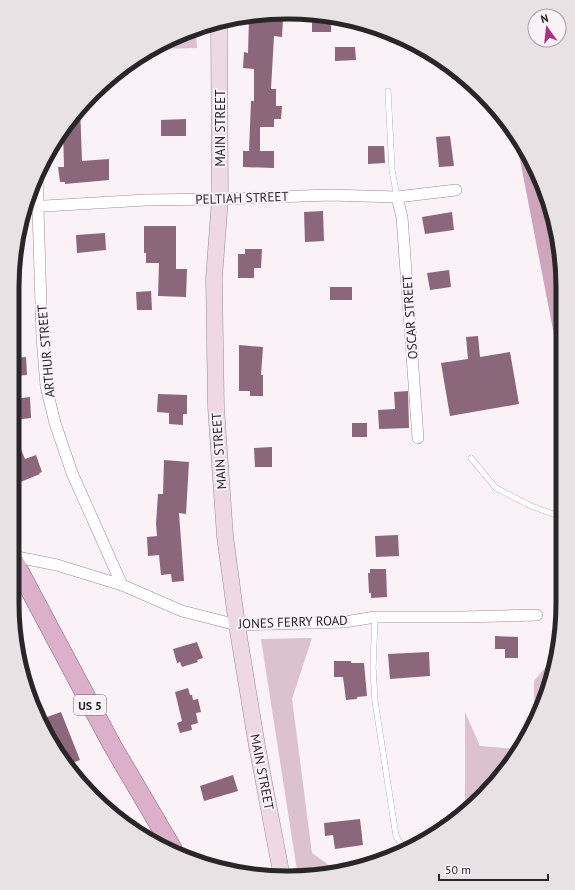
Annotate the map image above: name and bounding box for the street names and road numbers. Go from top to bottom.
street label: MAIN STREET [212,90,229,166]
street label: PELTIAH STREET [195,188,289,208]
street label: OSCAR STREET [399,274,421,360]
street label: ARTHUR STREET [33,304,59,398]
street label: MAIN STREET [208,412,230,490]
street label: JONES FERRY ROAD [237,612,348,632]
road number: US 5 [74,695,106,715]
street label: MAIN STREET [246,733,278,811]

